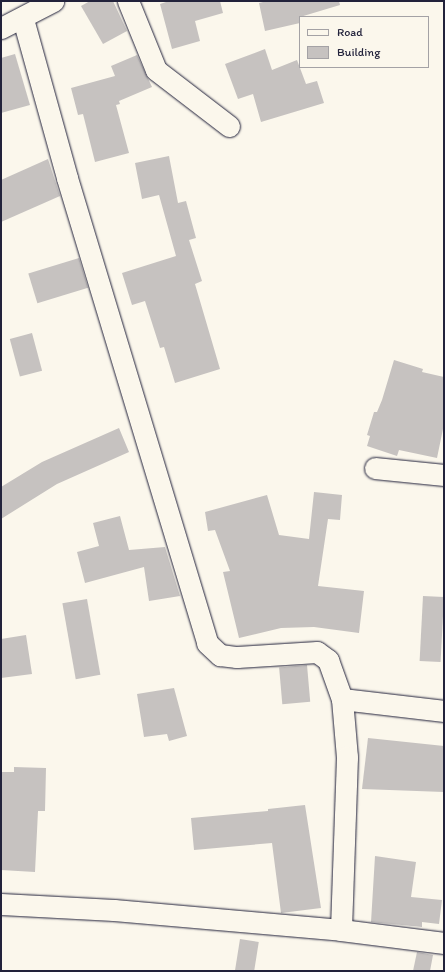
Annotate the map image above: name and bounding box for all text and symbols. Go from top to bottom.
legend [299,16,429,68]
text: Road [337,25,363,39]
text: Building [337,45,380,59]

